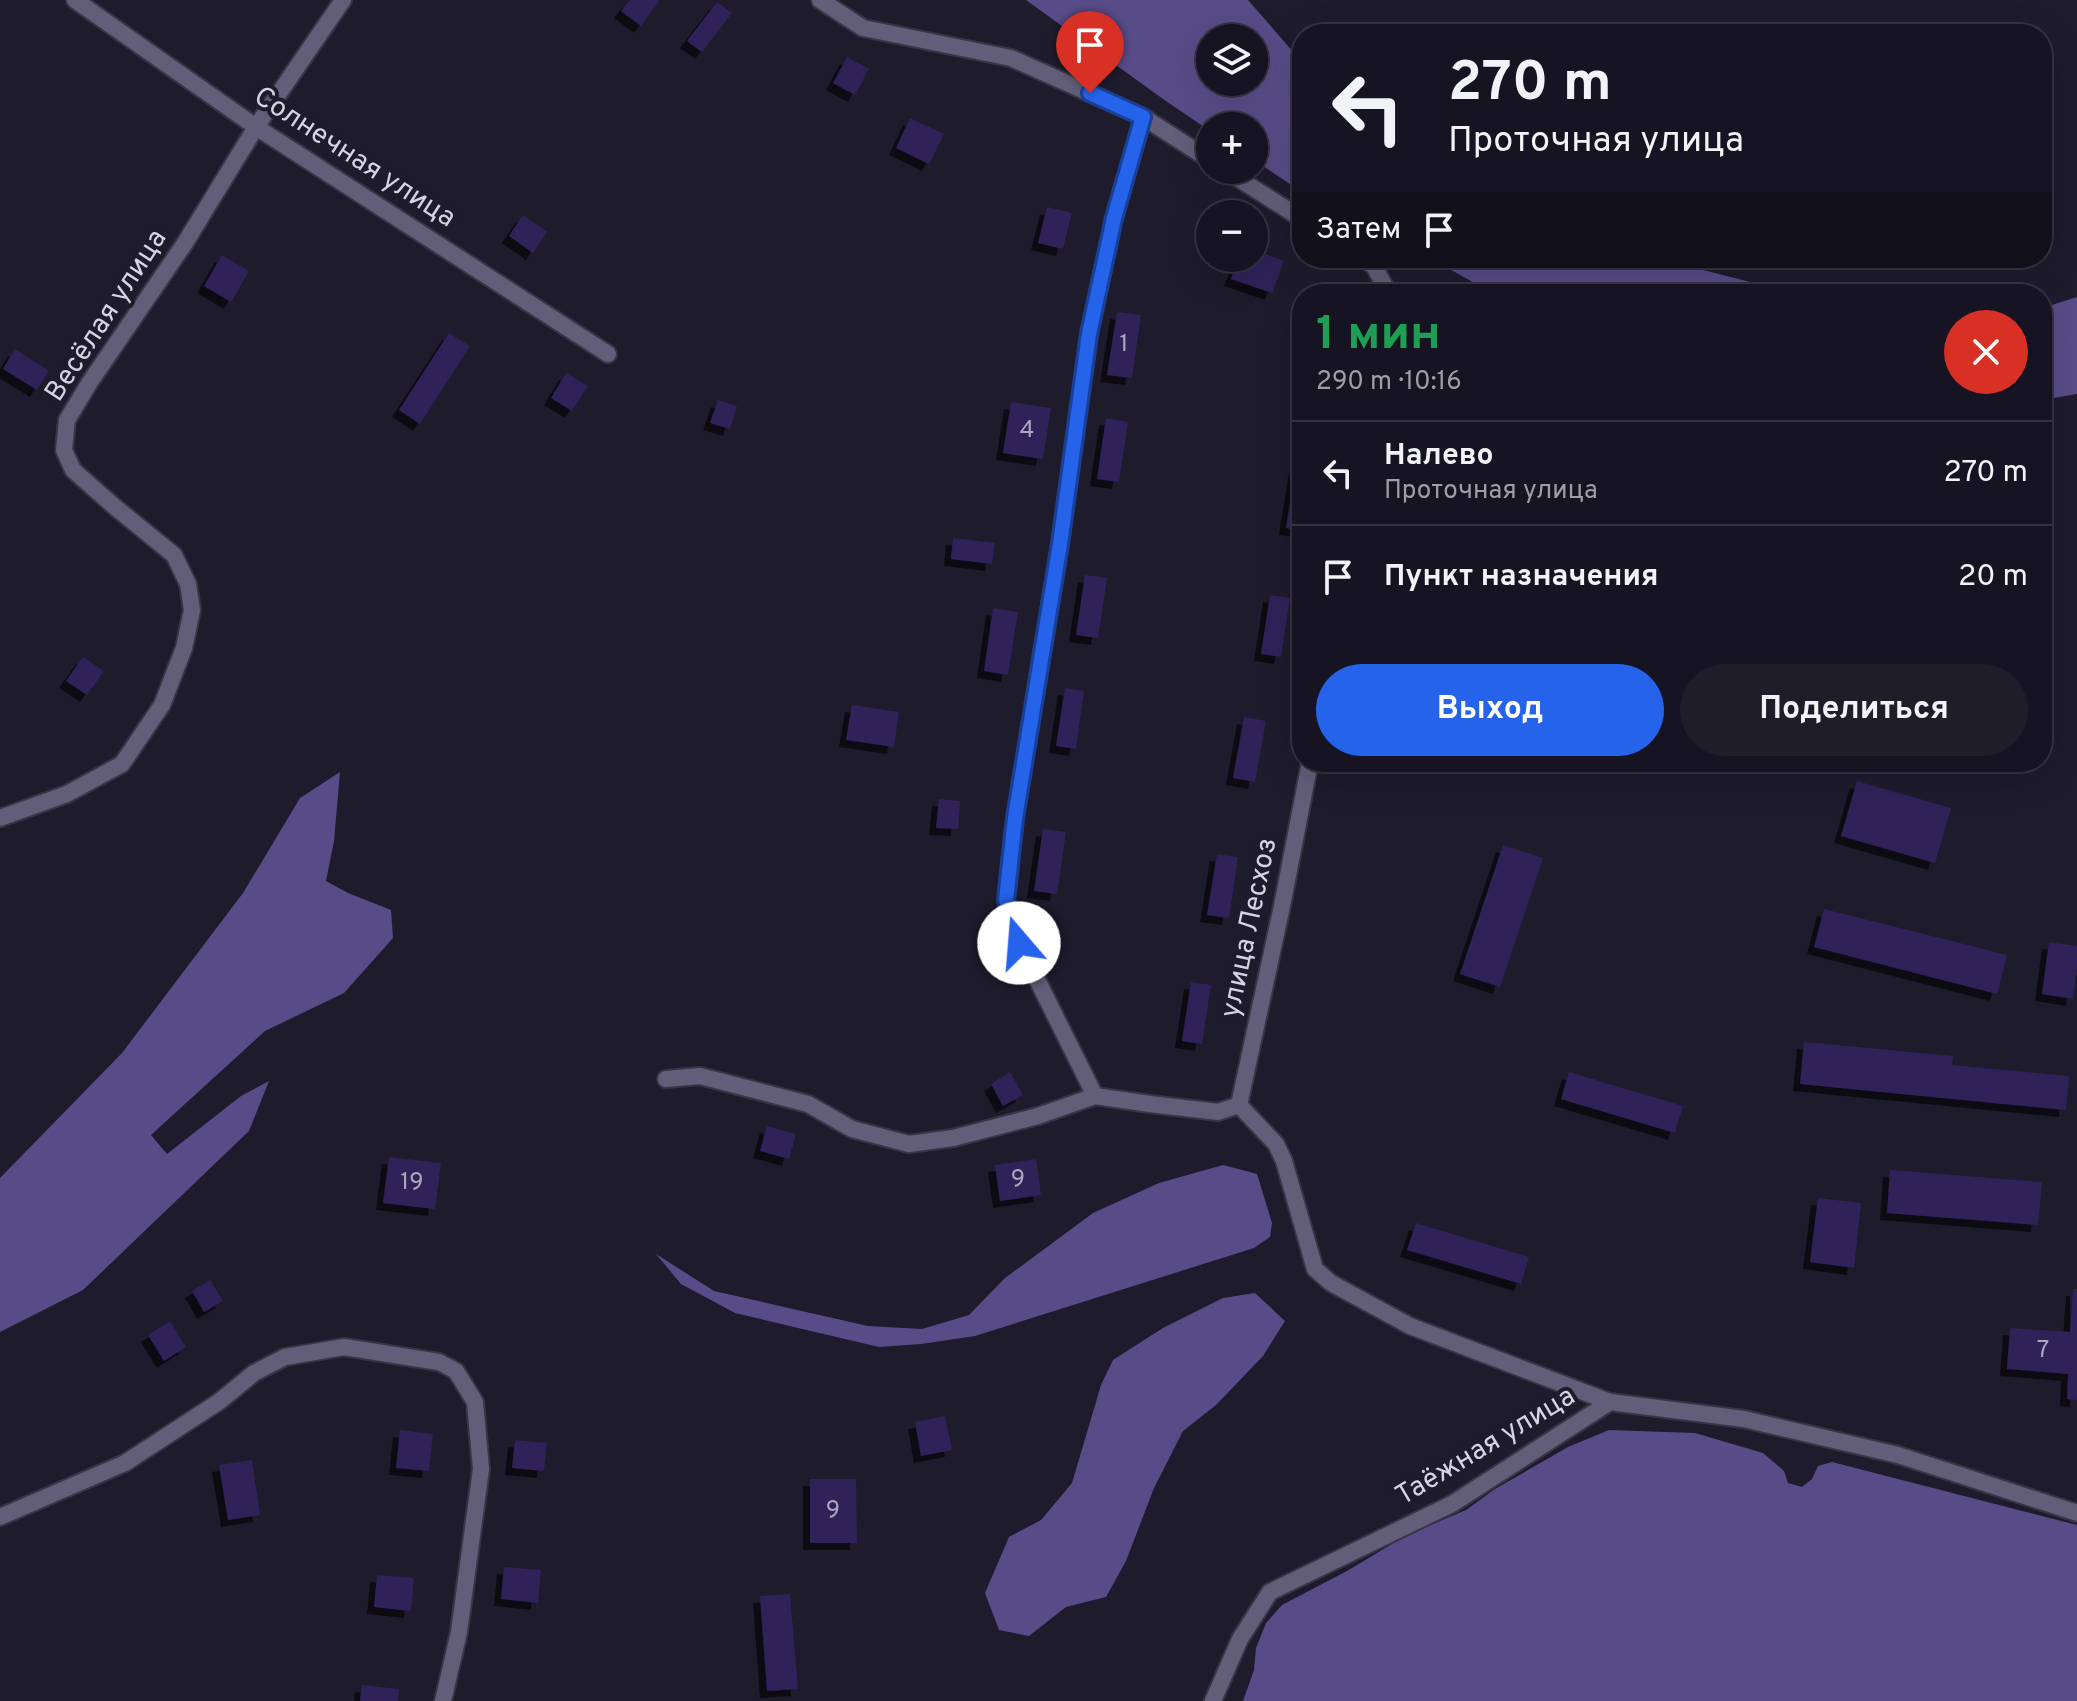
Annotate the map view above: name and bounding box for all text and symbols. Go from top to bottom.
pin [1056,11,1124,93]
icon: arrive [1068,23,1112,67]
map controls [1196,24,1268,272]
button: layers [1196,24,1268,96]
text: 270 m [1448,50,1612,120]
icon: left [1316,56,1420,160]
street label: Солнечная улица [246,79,462,237]
button: + [1196,112,1268,184]
text: Проточная улица [1448,119,1744,165]
button: − [1196,200,1268,272]
icon: arrive [1417,208,1461,252]
text: Затем [1316,212,1401,249]
street label: Весёлая улица [38,223,176,409]
text: 1 мин [1316,306,1441,366]
button: close [1944,310,2028,394]
house number: 1 [1120,330,1128,360]
text: 290 m · 10:16 [1316,366,1462,399]
house number: 4 [1020,416,1034,446]
text: Налево [1384,438,1493,475]
icon: left [1316,451,1360,495]
text: 270 m [1943,455,2028,492]
text: Проточная улица [1384,475,1598,508]
icon: arrive [1316,555,1360,599]
text: Пункт назначения [1384,559,1658,596]
text: 20 m [1958,559,2028,596]
button: Выход [1316,664,1664,756]
button: Поделиться [1680,664,2028,756]
street label: улица Лесхоз [1213,835,1287,1021]
position arrow [977,901,1061,985]
house number: 9 [1011,1165,1025,1195]
house number: 19 [400,1168,424,1198]
house number: 7 [2037,1336,2049,1366]
street label: Таёжная улица [1390,1379,1582,1515]
house number: 9 [826,1496,840,1526]

